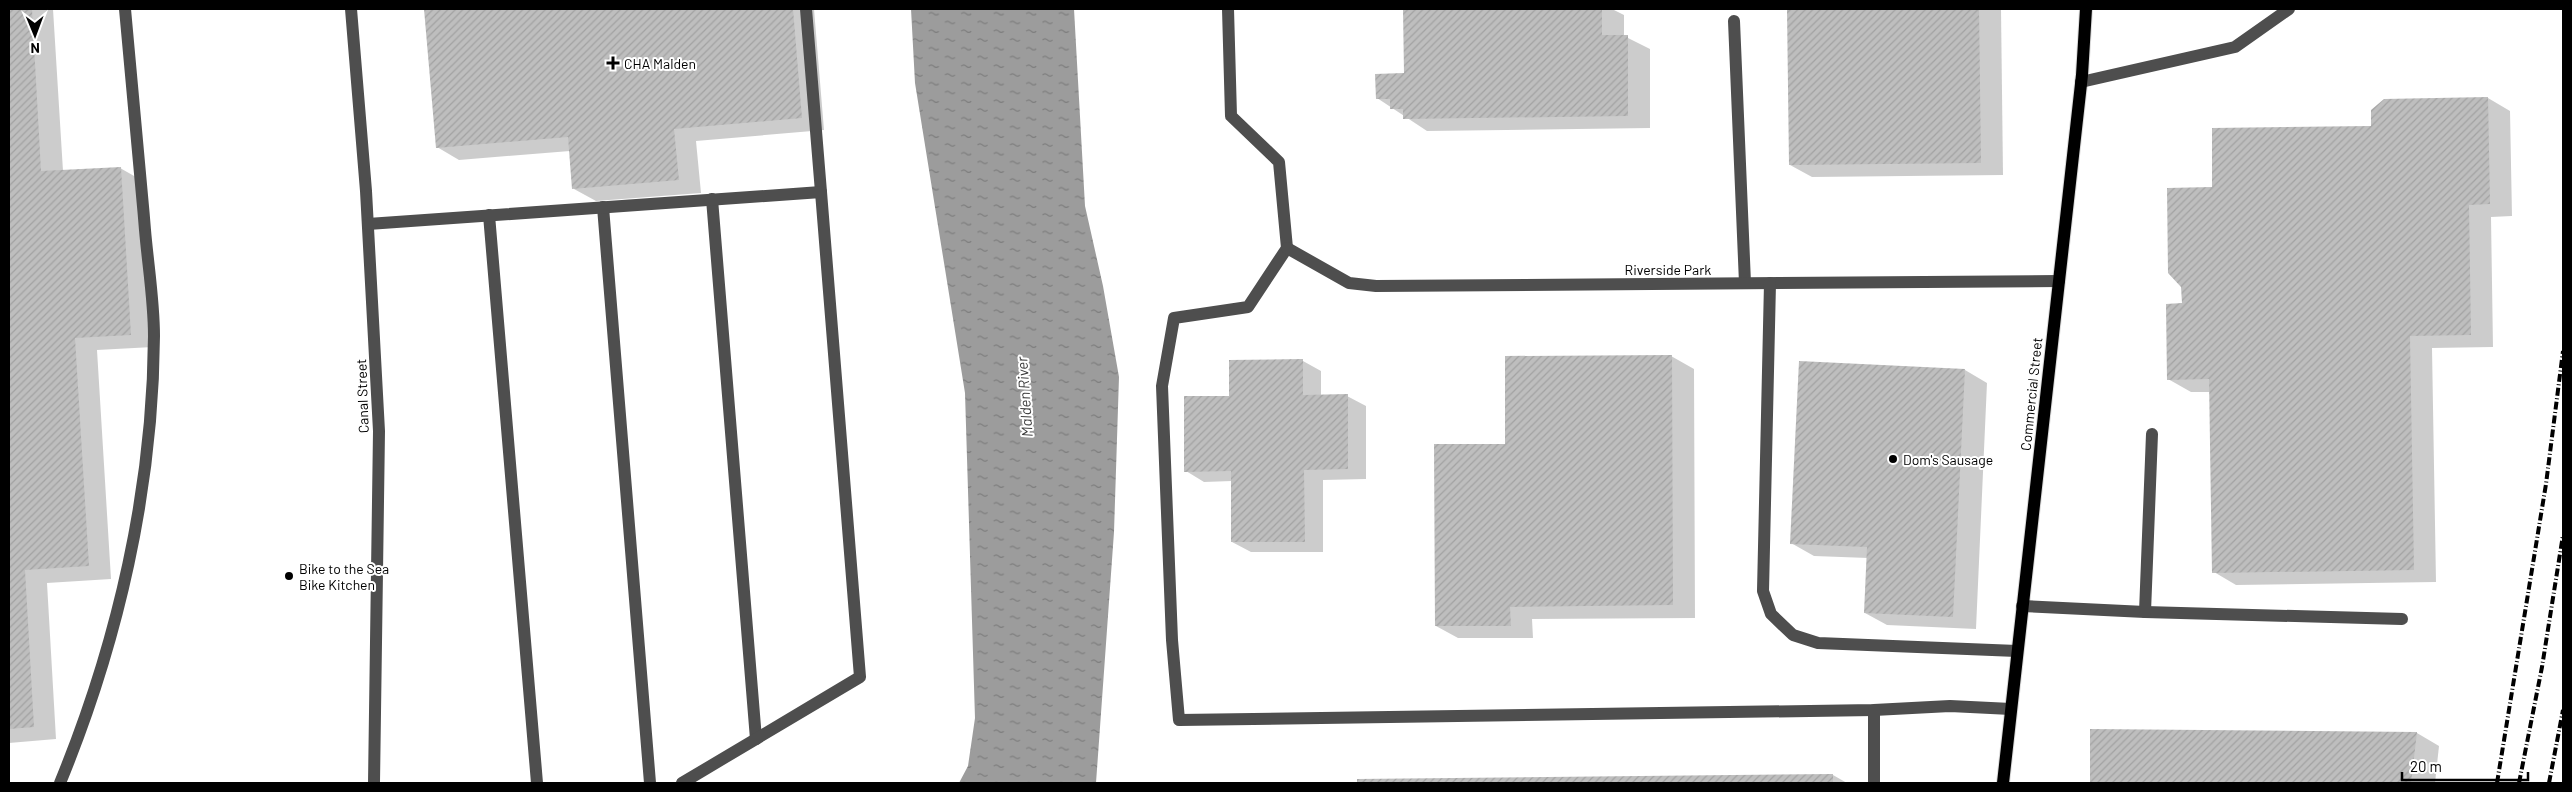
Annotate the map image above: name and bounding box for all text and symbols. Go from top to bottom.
north arrow [10,10,60,60]
text: N [30,40,40,57]
place label: CHA Malden [624,55,696,72]
marker: CHA Malden [606,56,620,70]
street label: Riverside Park [1625,261,1711,278]
street label: Commercial Street [2017,336,2045,452]
water label: Malden River [1012,356,1036,438]
street label: Canal Street [352,358,372,434]
place label: Dom's Sausage [1903,451,1993,468]
marker: Dom's Sausage [1887,453,1899,465]
place label: Bike to the Sea Bike Kitchen [299,560,389,593]
marker: Bike to the Sea Bike Kitchen [283,570,295,582]
scale bar [2402,750,2528,782]
text: 20 m [2410,757,2442,775]

